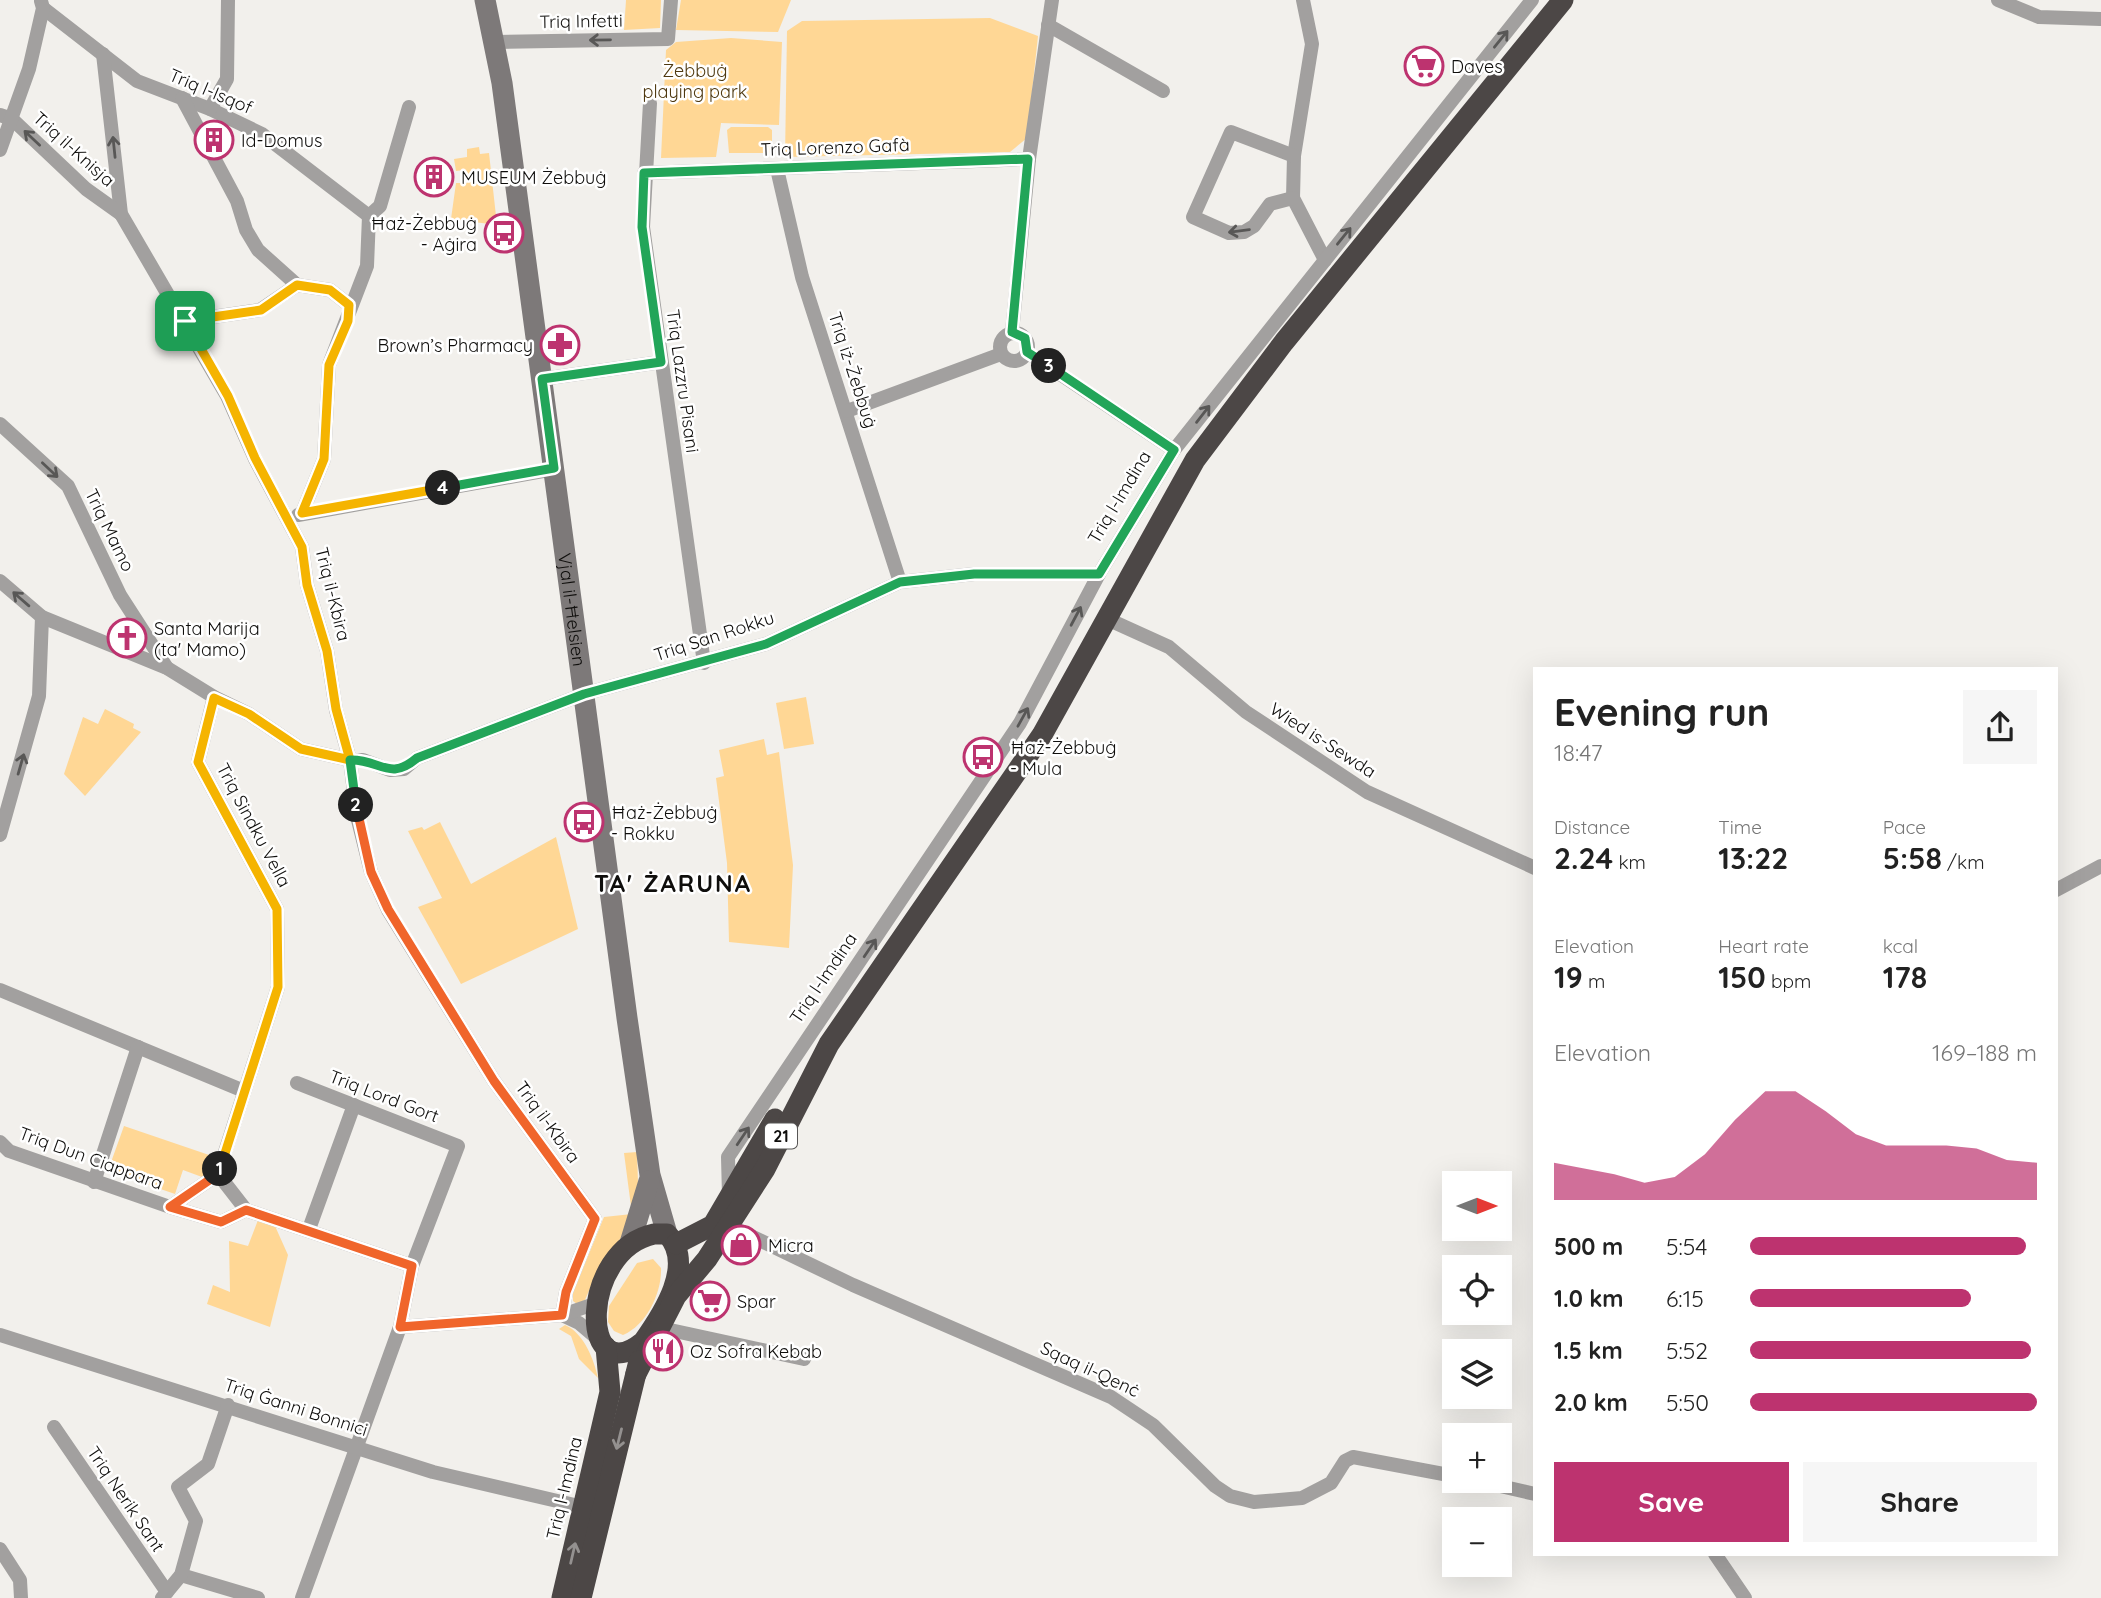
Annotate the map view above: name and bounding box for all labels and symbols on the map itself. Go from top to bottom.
street label: Triq Infetti [539,9,623,33]
one-way arrow [1494,30,1509,48]
one-way arrow [588,33,611,47]
supermarket icon: Daves [1403,45,1445,87]
place label: Daves [1451,55,1503,78]
park label: Żebbuġ playing park [643,59,747,103]
street label: Triq l-Isqof [166,63,257,119]
street label: Triq il-Knisja [28,106,120,192]
building icon: Id-Domus [193,119,235,161]
place label: Id-Domus [241,129,323,152]
one-way arrow [24,130,41,147]
street label: Triq Lorenzo Gafà [760,133,910,161]
one-way arrow [107,136,120,158]
building icon: MUSEUM Żebbuġ [413,156,455,198]
place label: MUSEUM Żebbuġ [461,166,607,189]
place label: Ħaż-Żebbuġ - Aġira [370,212,477,256]
bus stop icon: Ħaż-Żebbuġ - Aġira [483,212,525,254]
one-way arrow [1228,224,1250,237]
one-way arrow [1337,227,1352,245]
pin [155,291,215,351]
street label: Triq Lazzru Pisani [662,308,704,454]
street label: Triq iż-Żebbuġ [823,309,883,431]
pharmacy icon: Brown’s Pharmacy [539,324,581,366]
place label: Brown’s Pharmacy [377,334,533,357]
pin: 3 [1032,348,1066,384]
one-way arrow [1195,406,1211,424]
street label: Triq l-Imdina [1082,446,1156,548]
one-way arrow [41,462,59,478]
pin: 4 [426,470,460,505]
street label: Triq Mamo [80,485,140,575]
street label: Triq il-Kbira [310,545,356,643]
street label: Vjal il-Ħelsien [553,552,591,668]
one-way arrow [12,591,30,607]
street label: Triq San Rokku [651,606,777,666]
one-way arrow [1069,607,1083,627]
church icon: Santa Marija (ta' Mamo) [106,617,148,659]
place label: Santa Marija (ta' Mamo) [154,617,260,661]
street label: Wied is-Sewda [1265,697,1381,783]
one-way arrow [1016,708,1030,728]
bus stop icon: Ħaż-Żebbuġ - Mula [962,736,1004,778]
place label: Ħaż-Żebbuġ - Mula [1010,736,1117,780]
one-way arrow [15,753,28,775]
street label: Triq Sindku Vella [212,759,296,891]
pin: 2 [338,788,374,822]
bus stop icon: Ħaż-Żebbuġ - Rokku [563,801,605,843]
place label: Ħaż-Żebbuġ - Rokku [611,801,718,845]
district label: TA' ŻARUNA [594,868,752,898]
street label: Triq l-Imdina [784,928,862,1028]
one-way arrow [863,939,878,958]
street label: Triq Lord Gort [326,1065,442,1127]
street label: Triq il-Kbira [510,1076,586,1168]
street label: Triq Dun Ciappara [16,1121,166,1195]
road number: 21 [765,1124,797,1148]
one-way arrow [735,1127,750,1146]
pin: 1 [202,1152,238,1186]
north arrow [1442,1171,1512,1241]
shop icon: Micra [720,1224,762,1266]
place label: Micra [768,1234,814,1257]
supermarket icon: Spar [689,1280,731,1322]
place label: Spar [737,1290,776,1313]
restaurant icon: Oz Sofra Kebab [642,1330,684,1372]
street label: Sqaq il-Qenċ [1037,1336,1143,1402]
place label: Oz Sofra Kebab [690,1340,822,1363]
street label: Triq Ġanni Bonnici [221,1373,371,1441]
one-way arrow [612,1428,625,1450]
street label: Triq l-Imdina [541,1434,587,1542]
street label: Triq Nerik Sant [82,1442,170,1556]
one-way arrow [567,1542,580,1565]

